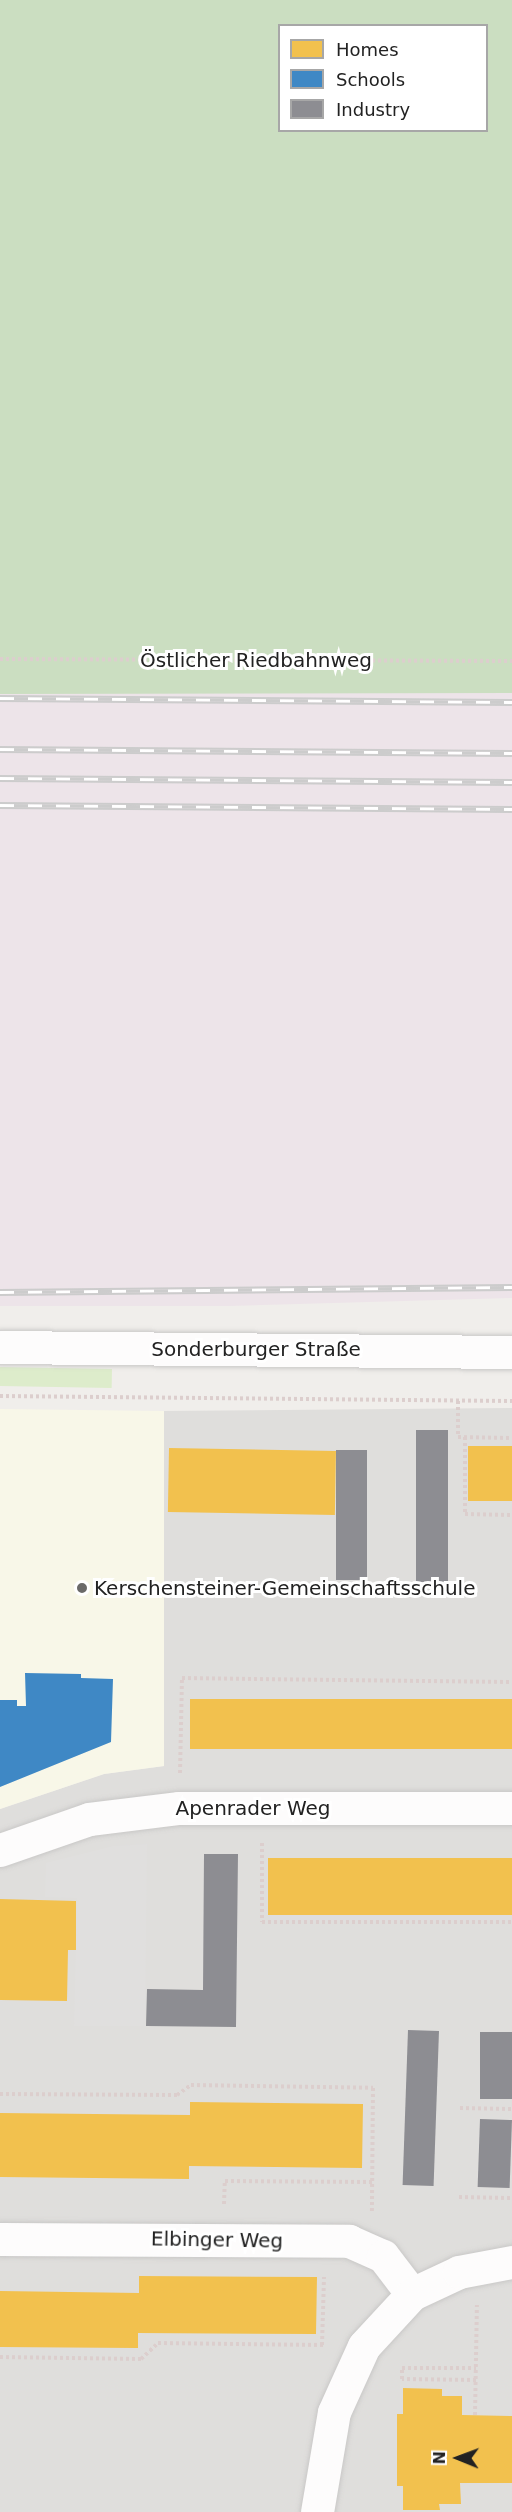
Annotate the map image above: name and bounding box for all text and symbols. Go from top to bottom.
legend [278,24,488,132]
text: Homes [336,39,399,60]
text: Schools [336,69,405,90]
text: Industry [336,99,410,120]
street label: Östlicher Riedbahnweg [140,648,372,672]
street label: Sonderburger Straße [151,1337,361,1361]
place label: Kerschensteiner-Gemeinschaftsschule [94,1576,475,1600]
marker: Kerschensteiner-Gemeinschaftsschule [75,1581,89,1595]
street label: Apenrader Weg [175,1796,331,1820]
street label: Elbinger Weg [151,2227,283,2253]
north arrow [428,2428,488,2488]
text: N [430,2451,449,2465]

